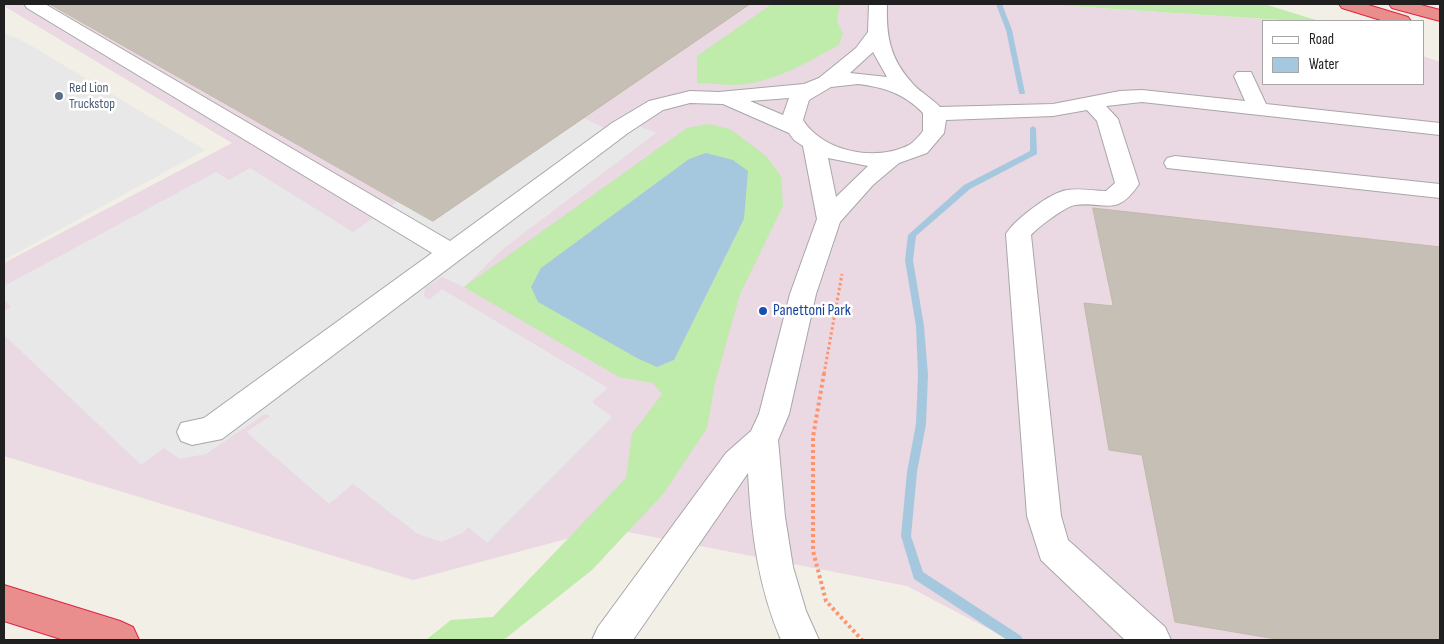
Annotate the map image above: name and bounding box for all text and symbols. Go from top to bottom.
legend [1262,20,1424,85]
text: Road [1309,30,1334,49]
text: Water [1309,55,1339,74]
place label: Red Lion Truckstop [69,80,115,112]
marker: Red Lion Truckstop [53,90,65,102]
place label: Panettoni Park [773,301,851,321]
marker: Panettoni Park [757,305,769,317]

